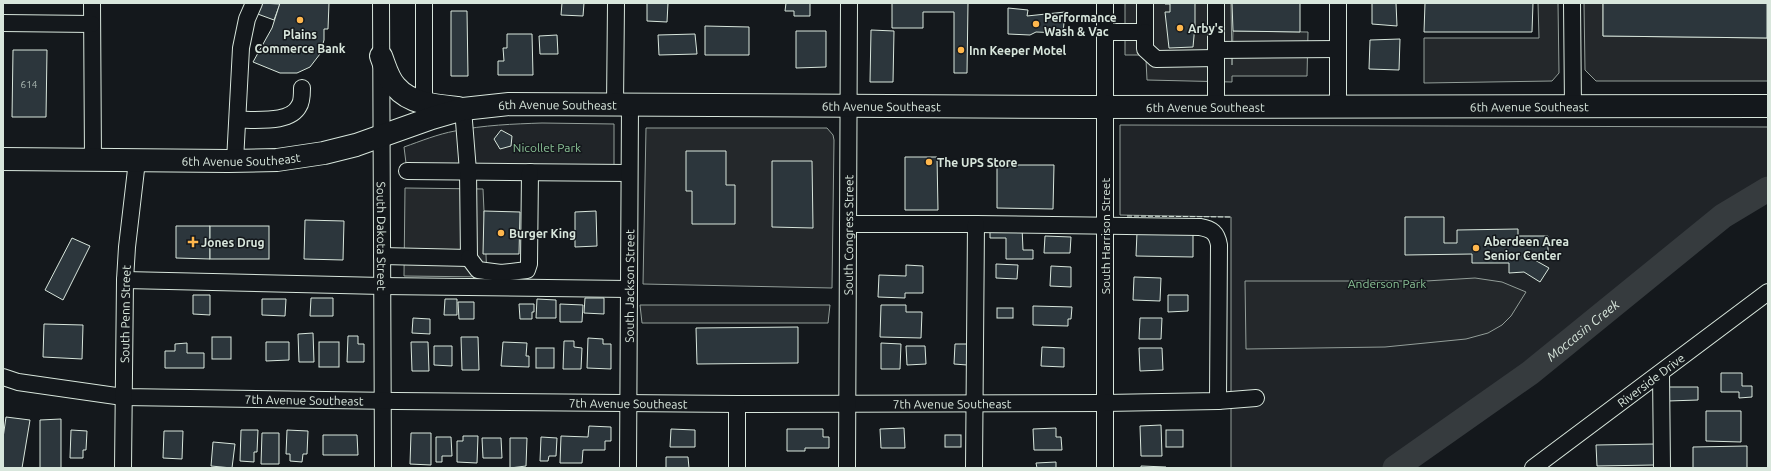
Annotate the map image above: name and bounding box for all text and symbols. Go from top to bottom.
place label: Performance Wash & Vac [1044,11,1117,38]
marker: Plains Commerce Bank [295,15,305,25]
marker: Performance Wash & Vac [1031,19,1041,29]
place label: Arby's [1188,22,1224,35]
marker: Arby's [1175,23,1185,33]
place label: Plains Commerce Bank [255,28,346,55]
place label: Inn Keeper Motel [969,44,1067,57]
marker: Inn Keeper Motel [956,45,966,55]
house number: 614 [21,79,38,90]
street label: 6th Avenue Southeast [497,97,617,112]
street label: 6th Avenue Southeast [822,99,941,113]
street label: 6th Avenue Southeast [1146,100,1265,113]
street label: 6th Avenue Southeast [1470,100,1589,113]
park label: Nicollet Park [513,141,581,154]
street label: 6th Avenue Southeast [182,150,301,168]
place label: The UPS Store [937,156,1018,169]
marker: The UPS Store [924,157,934,167]
street label: South Congress Street [841,174,855,295]
street label: South Harrison Street [1099,178,1112,294]
street label: South Dakota Street [375,181,389,291]
place label: Burger King [509,227,576,240]
marker: Burger King [496,228,506,238]
street label: South Jackson Street [622,229,636,343]
place label: Aberdeen Area Senior Center [1484,235,1569,262]
place label: Jones Drug [201,236,265,249]
marker: Jones Drug [188,237,198,247]
marker: Aberdeen Area Senior Center [1471,243,1481,253]
street label: South Penn Street [118,264,132,363]
park label: Anderson Park [1348,277,1426,290]
water label: Moccasin Creek [1544,296,1622,364]
street label: Riverside Drive [1615,351,1687,409]
street label: 7th Avenue Southeast [245,392,364,407]
street label: 7th Avenue Southeast [569,396,688,410]
street label: 7th Avenue Southeast [893,397,1012,410]

